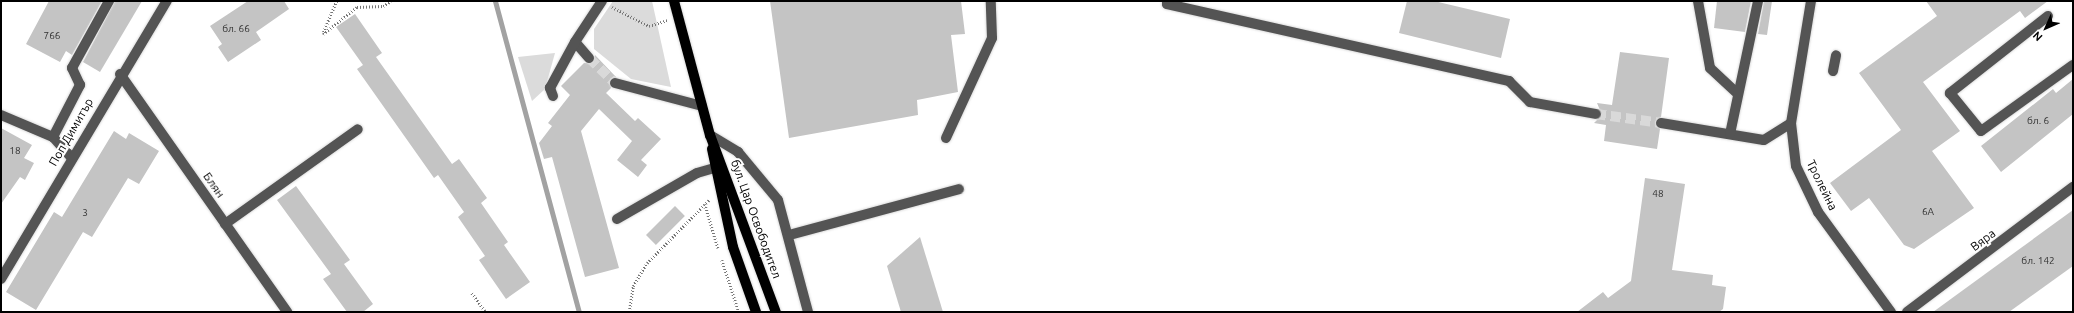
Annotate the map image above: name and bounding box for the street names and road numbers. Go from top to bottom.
street label: Поп Димитър [46,96,96,168]
street label: Тролейна [1804,157,1840,213]
street label: бул. Цар Освободител [728,158,784,280]
street label: Блян [200,169,228,201]
street label: Вяра [1968,226,1998,254]

